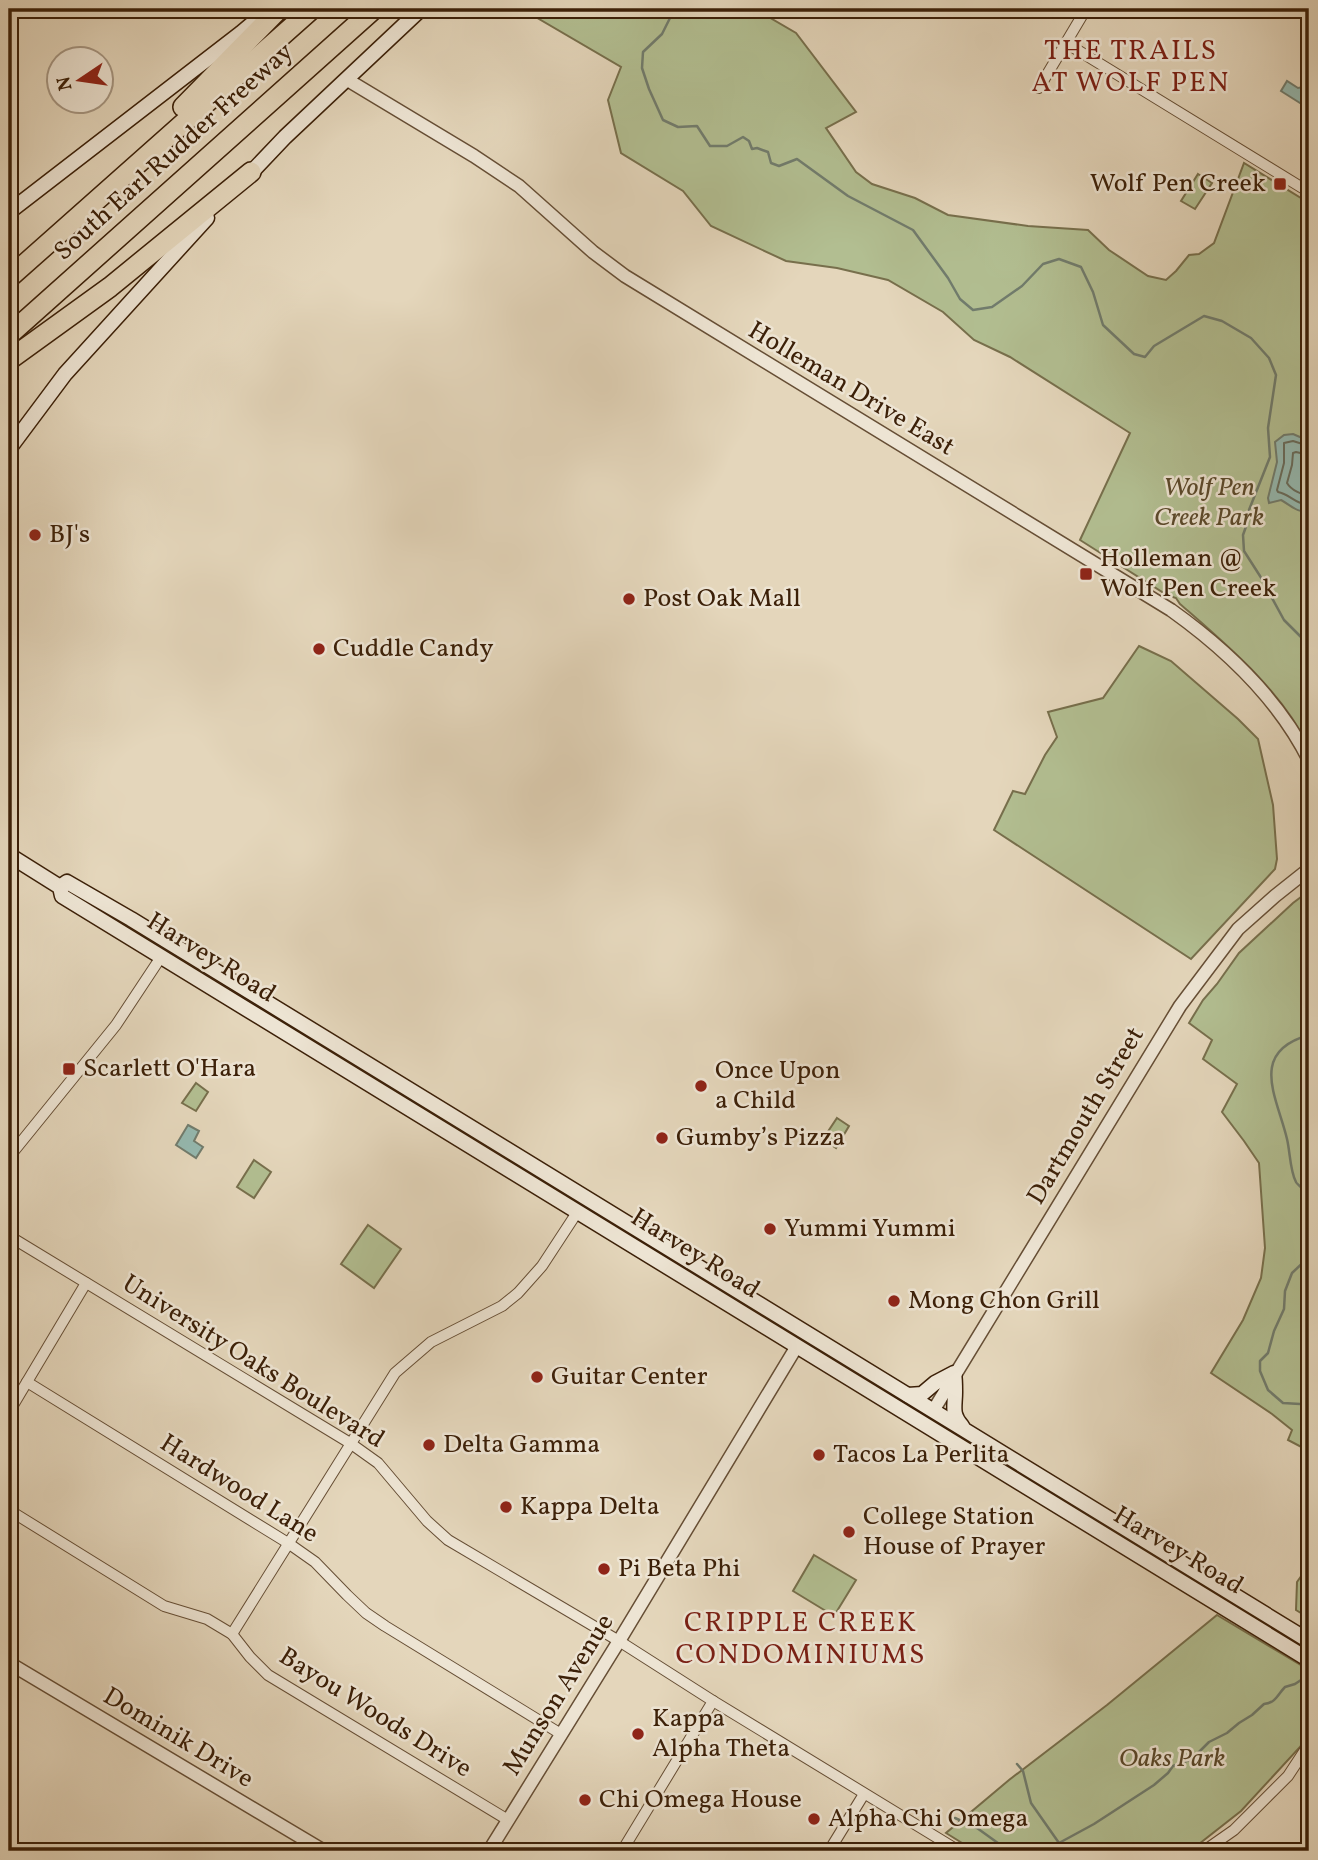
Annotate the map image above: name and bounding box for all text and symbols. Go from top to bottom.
district label: THE TRAILS AT WOLF PEN [1031,32,1231,103]
street label: South Earl Rudder Freeway [46,35,302,269]
north arrow [46,46,116,116]
text: N [51,74,80,93]
place label: Wolf Pen Creek [1090,166,1266,202]
marker: Wolf Pen Creek [1272,176,1288,192]
street label: Holleman Drive East [741,313,961,465]
park label: Wolf Pen Creek Park [1154,470,1264,536]
place label: BJ's [49,517,90,553]
marker: BJ's [27,527,43,543]
place label: Holleman @ Wolf Pen Creek [1100,541,1276,607]
marker: Holleman @ Wolf Pen Creek [1078,566,1094,582]
place label: Post Oak Mall [643,581,801,617]
marker: Post Oak Mall [621,591,637,607]
place label: Cuddle Candy [333,631,493,667]
marker: Cuddle Candy [311,641,327,657]
street label: Harvey Road [139,904,283,1012]
street label: Dartmouth Street [1019,1020,1153,1212]
place label: Scarlett O'Hara [83,1051,256,1087]
place label: Once Upon a Child [715,1053,840,1119]
marker: Scarlett O'Hara [61,1061,77,1077]
marker: Once Upon a Child [693,1078,709,1094]
place label: Gumby’s Pizza [676,1120,845,1156]
marker: Gumby’s Pizza [654,1130,670,1146]
street label: Harvey Road [623,1200,767,1308]
place label: Yummi Yummi [784,1211,956,1247]
marker: Yummi Yummi [762,1221,778,1237]
street label: University Oaks Boulevard [115,1266,391,1458]
place label: Mong Chon Grill [908,1283,1100,1319]
marker: Mong Chon Grill [886,1293,902,1309]
place label: Guitar Center [551,1359,708,1395]
marker: Guitar Center [529,1369,545,1385]
street label: Hardwood Lane [153,1426,325,1552]
place label: Delta Gamma [443,1427,600,1463]
marker: Delta Gamma [421,1437,437,1453]
place label: Tacos La Perlita [833,1437,1010,1473]
marker: Tacos La Perlita [811,1447,827,1463]
place label: Kappa Delta [520,1489,660,1525]
street label: Harvey Road [1106,1498,1250,1604]
marker: Kappa Delta [498,1499,514,1515]
place label: College Station House of Prayer [863,1499,1046,1565]
marker: College Station House of Prayer [841,1524,857,1540]
place label: Pi Beta Phi [618,1551,740,1587]
marker: Pi Beta Phi [596,1561,612,1577]
district label: CRIPPLE CREEK CONDOMINIUMS [676,1604,926,1675]
street label: Munson Avenue [495,1607,623,1783]
street label: Bayou Woods Drive [272,1639,478,1787]
street label: Dominik Drive [96,1679,260,1797]
place label: Kappa Alpha Theta [652,1701,790,1767]
marker: Kappa Alpha Theta [630,1726,646,1742]
park label: Oaks Park [1119,1741,1225,1777]
place label: Chi Omega House [599,1782,802,1818]
marker: Chi Omega House [577,1792,593,1808]
place label: Alpha Chi Omega [828,1801,1028,1837]
marker: Alpha Chi Omega [806,1811,822,1827]

